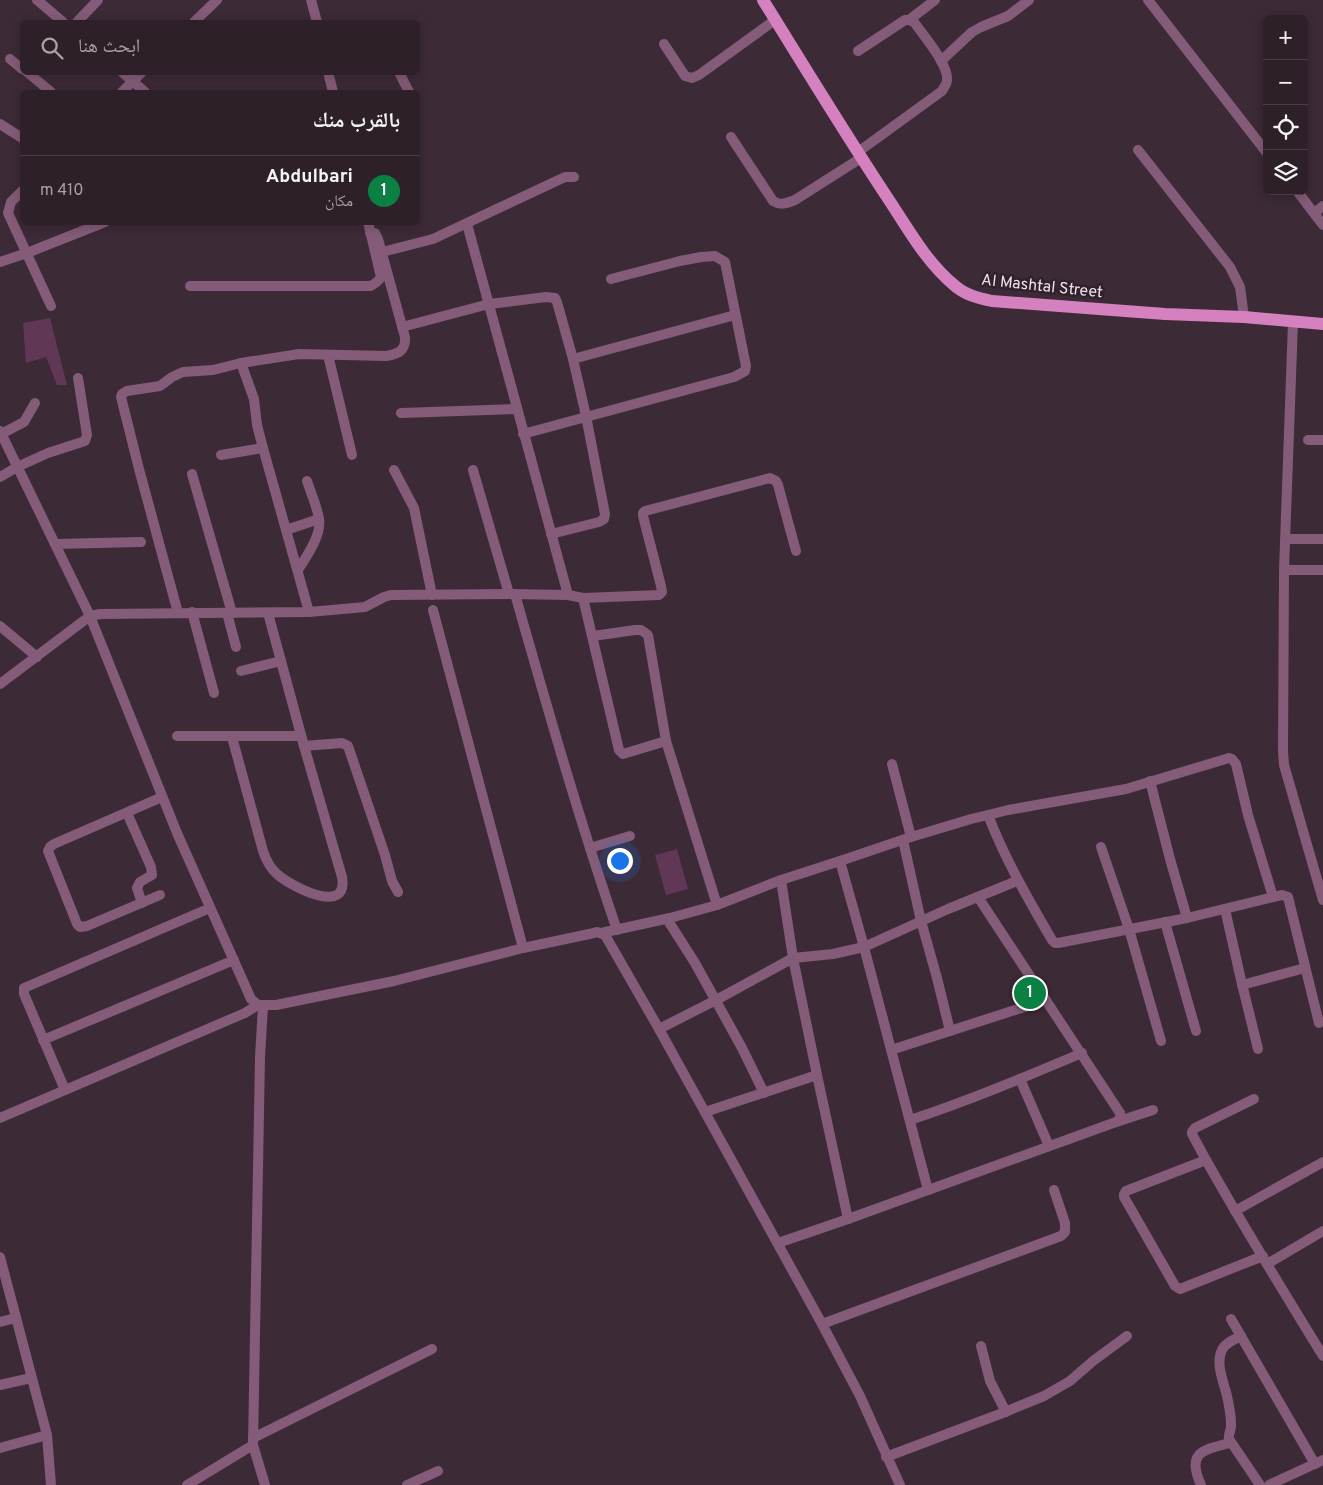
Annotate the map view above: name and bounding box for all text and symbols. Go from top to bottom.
map controls [1263,15,1308,195]
button: + [1263,15,1308,60]
search box [20,20,420,75]
icon: search [38,34,66,62]
text: ابحث هنا [78,35,140,59]
button: − [1263,60,1308,105]
button: locate [1263,105,1308,150]
text: بالقرب منك [313,108,400,135]
button: layers [1263,150,1308,195]
text: Abdulbari [266,165,353,189]
text: 410 m [40,181,84,201]
text: 1 [381,181,387,201]
text: مكان [325,192,353,212]
street label: Al Mashtal Street [980,271,1104,303]
your location [607,848,633,874]
pin: 1 [1014,974,1046,1012]

